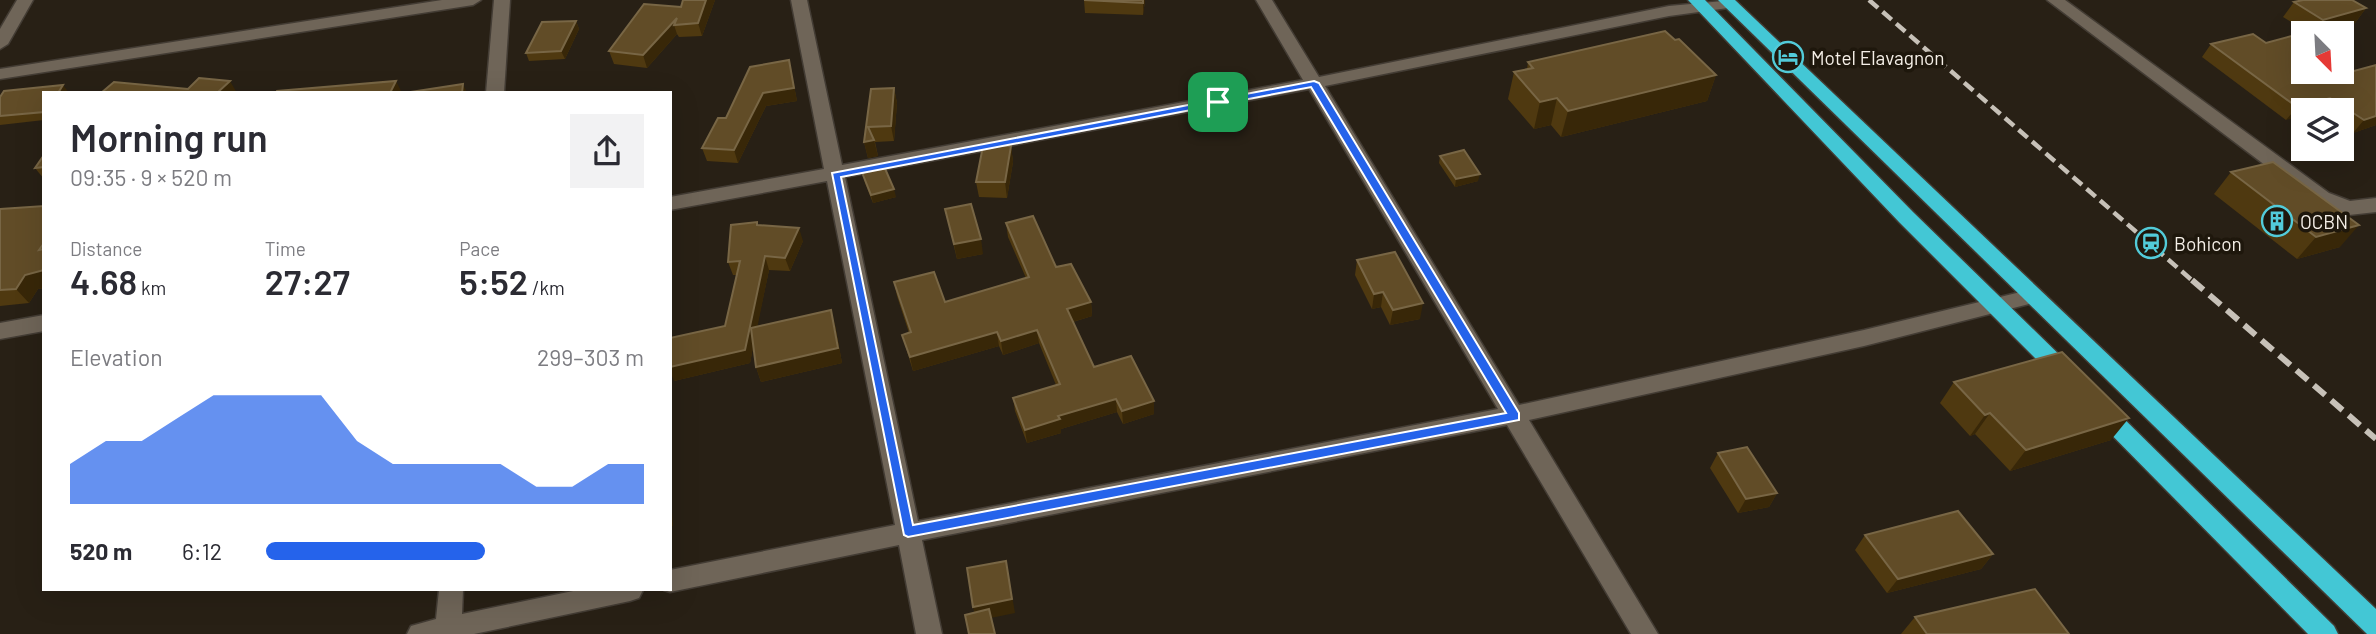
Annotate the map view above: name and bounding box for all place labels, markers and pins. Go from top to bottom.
hotel icon: Motel Elavagnon [1771,40,1805,74]
place label: Motel Elavagnon [1811,46,1945,69]
pin [1188,72,1248,132]
building icon: OCBN [2260,204,2294,238]
place label: OCBN [2300,210,2348,233]
station icon: Bohicon [2134,226,2168,260]
place label: Bohicon [2174,232,2242,255]

